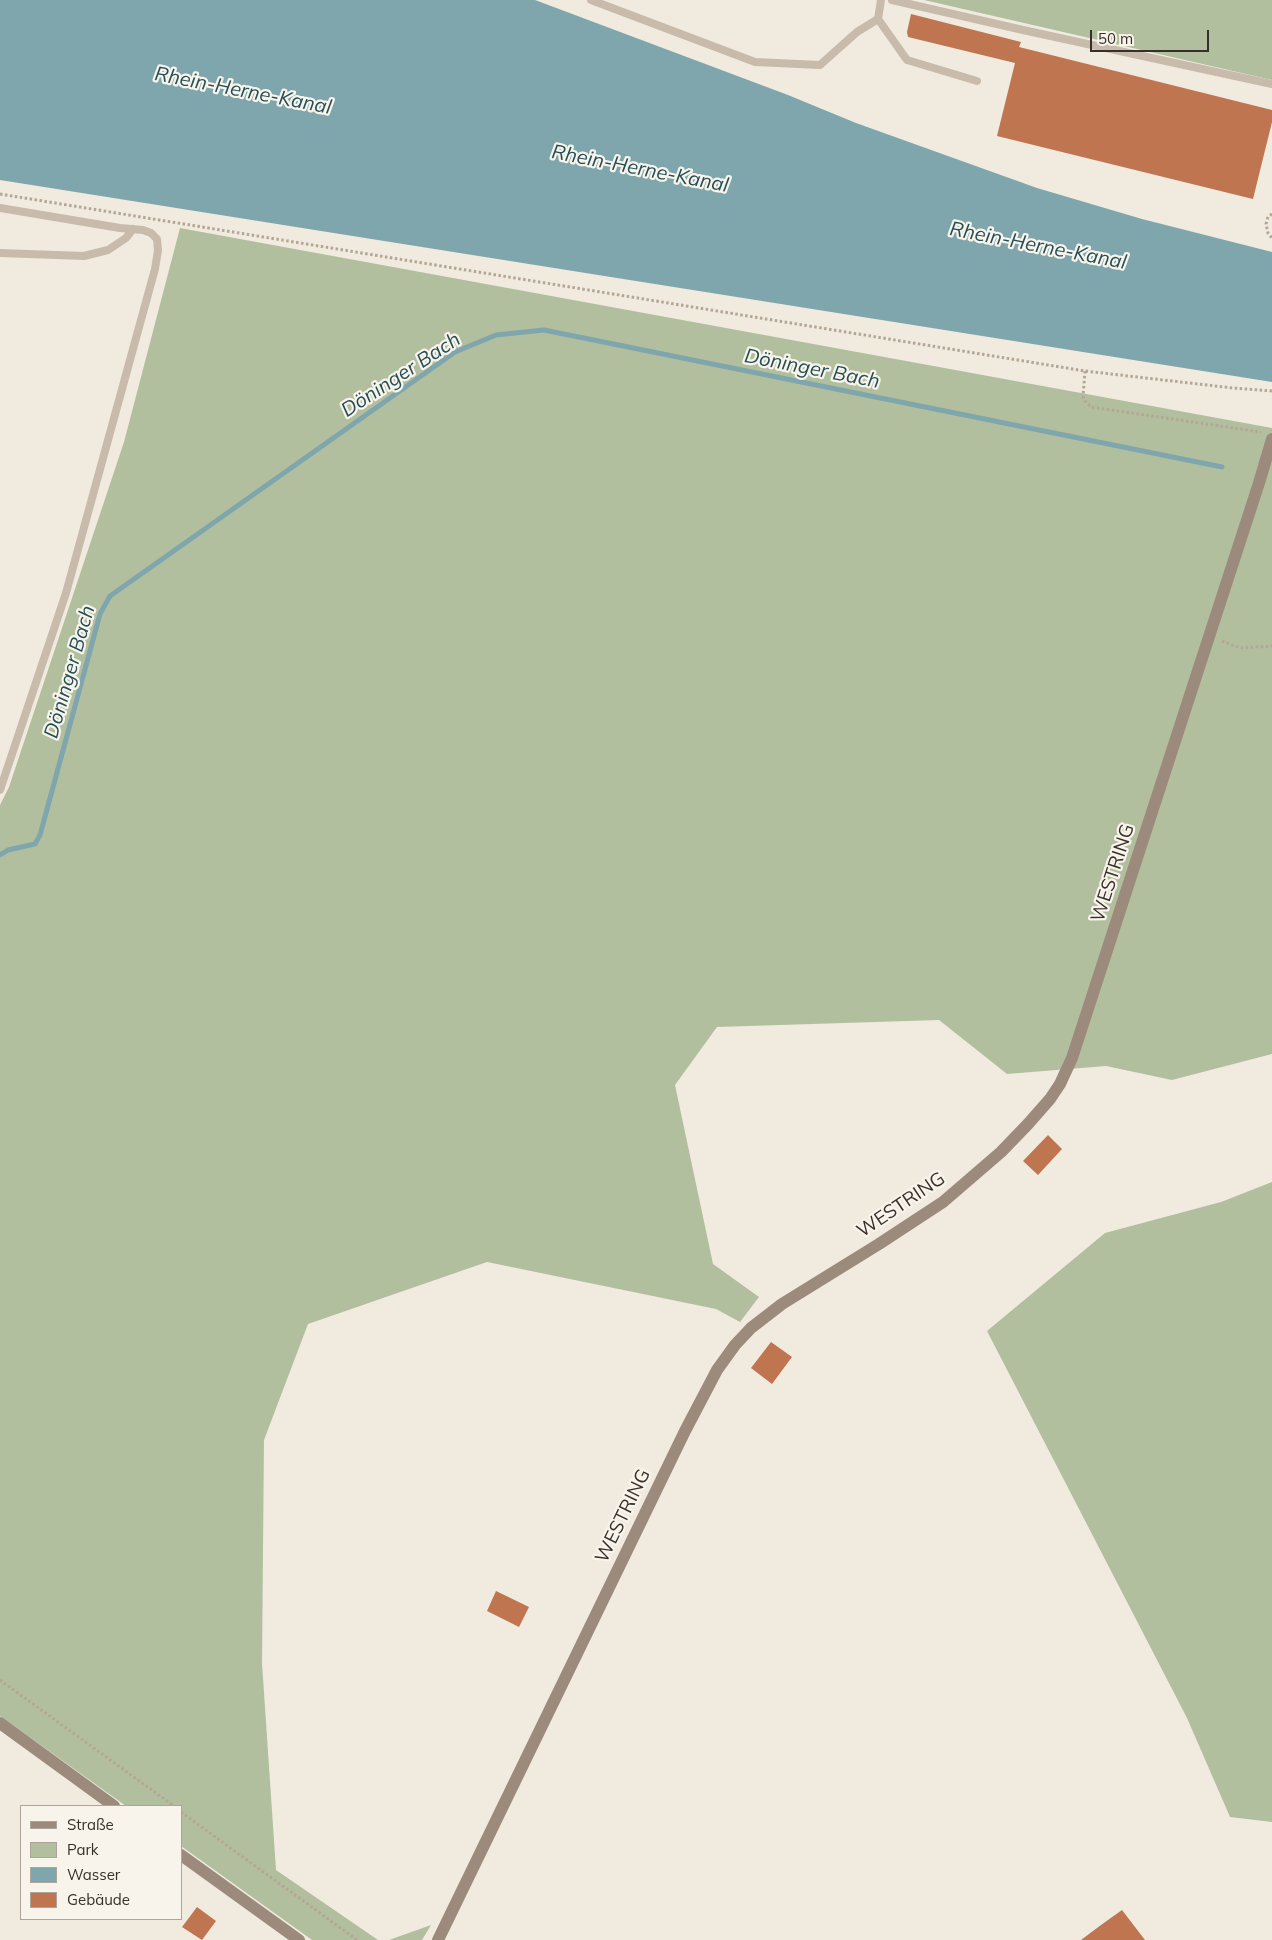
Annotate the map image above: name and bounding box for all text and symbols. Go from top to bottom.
scale bar [1092,20,1211,52]
text: 50 m [1098,29,1133,48]
water label: Rhein-Herne-Kanal [153,62,333,120]
water label: Rhein-Herne-Kanal [550,140,730,198]
water label: Rhein-Herne-Kanal [948,217,1128,275]
water label: Döninger Bach [337,328,465,422]
water label: Döninger Bach [742,344,882,394]
water label: Döninger Bach [40,603,100,741]
street label: WESTRING [1087,821,1139,925]
street label: WESTRING [853,1167,949,1243]
street label: WESTRING [591,1465,655,1567]
legend [20,1805,182,1920]
text: Straße [67,1815,114,1834]
text: Park [67,1840,99,1859]
text: Wasser [67,1865,120,1884]
text: Gebäude [67,1890,130,1909]

